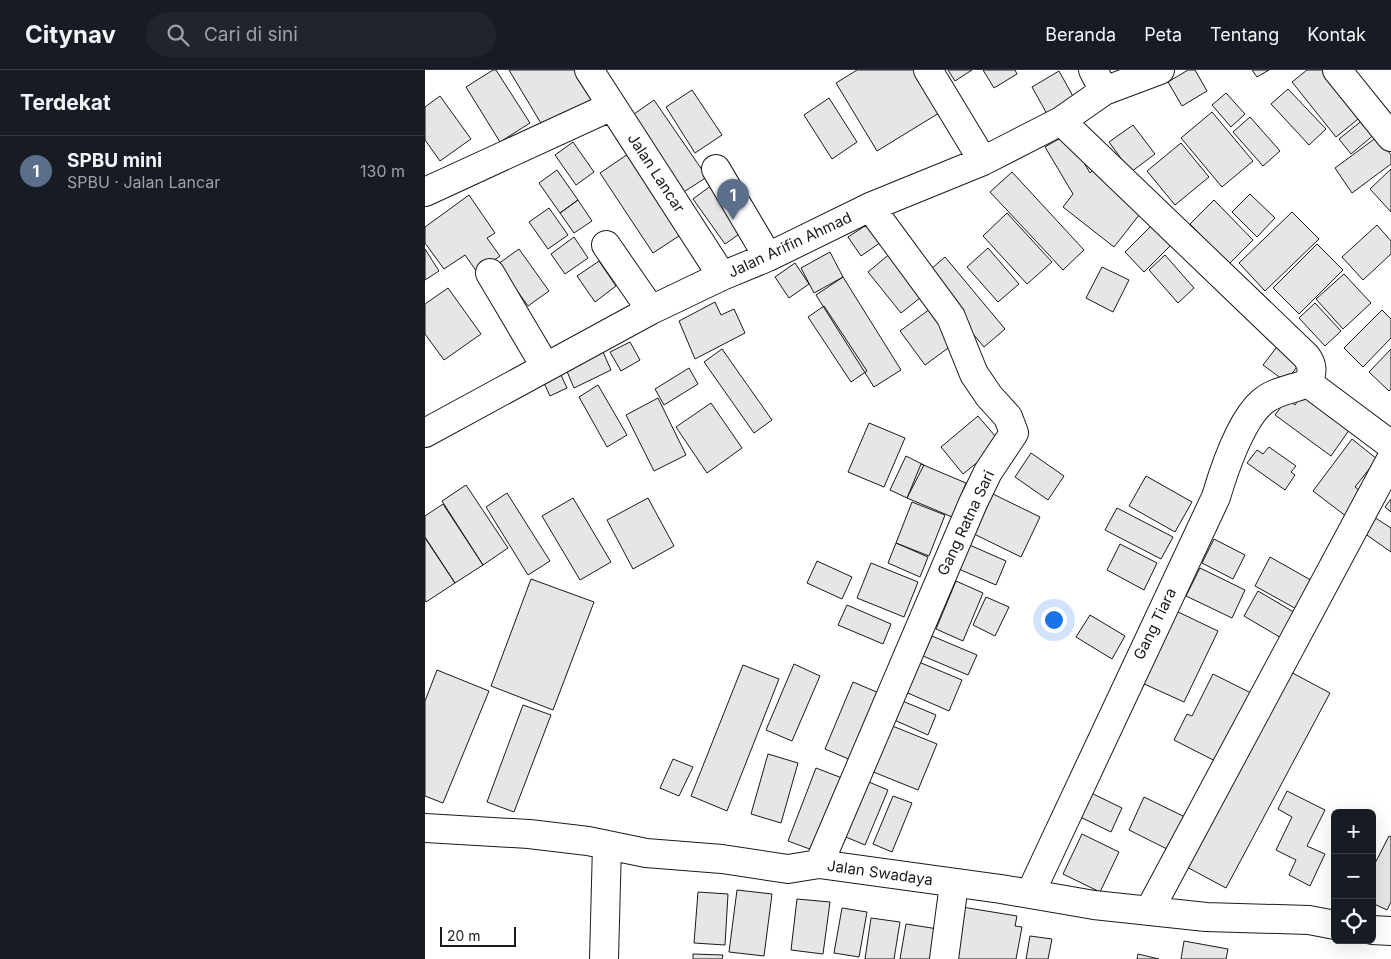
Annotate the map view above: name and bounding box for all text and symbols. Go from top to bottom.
search box [146,12,496,57]
text: Citynav [25,20,116,49]
icon: search [164,21,192,49]
text: Cari di sini [204,23,298,46]
text: Beranda [1045,24,1116,45]
text: Peta [1144,24,1182,45]
text: Tentang [1210,24,1279,45]
text: Kontak [1307,24,1366,45]
text: Terdekat [20,90,111,115]
street label: Jalan Lancar [624,130,689,216]
text: SPBU mini [67,149,162,172]
text: 1 [33,161,39,181]
text: 130 m [360,161,405,181]
text: SPBU · Jalan Lancar [67,172,220,192]
pin: 1 [717,179,749,220]
street label: Jalan Arifin Ahmad [725,208,855,282]
street label: Gang Ratna Sari [933,467,998,578]
street label: Gang Tiara [1129,585,1180,663]
your location [1041,607,1067,633]
map controls [1331,809,1376,944]
button: + [1331,809,1376,854]
button: − [1331,854,1376,899]
street label: Jalan Swadaya [826,856,934,889]
button: locate [1331,899,1376,944]
scale bar [440,924,516,947]
text: 20 m [447,927,481,944]

